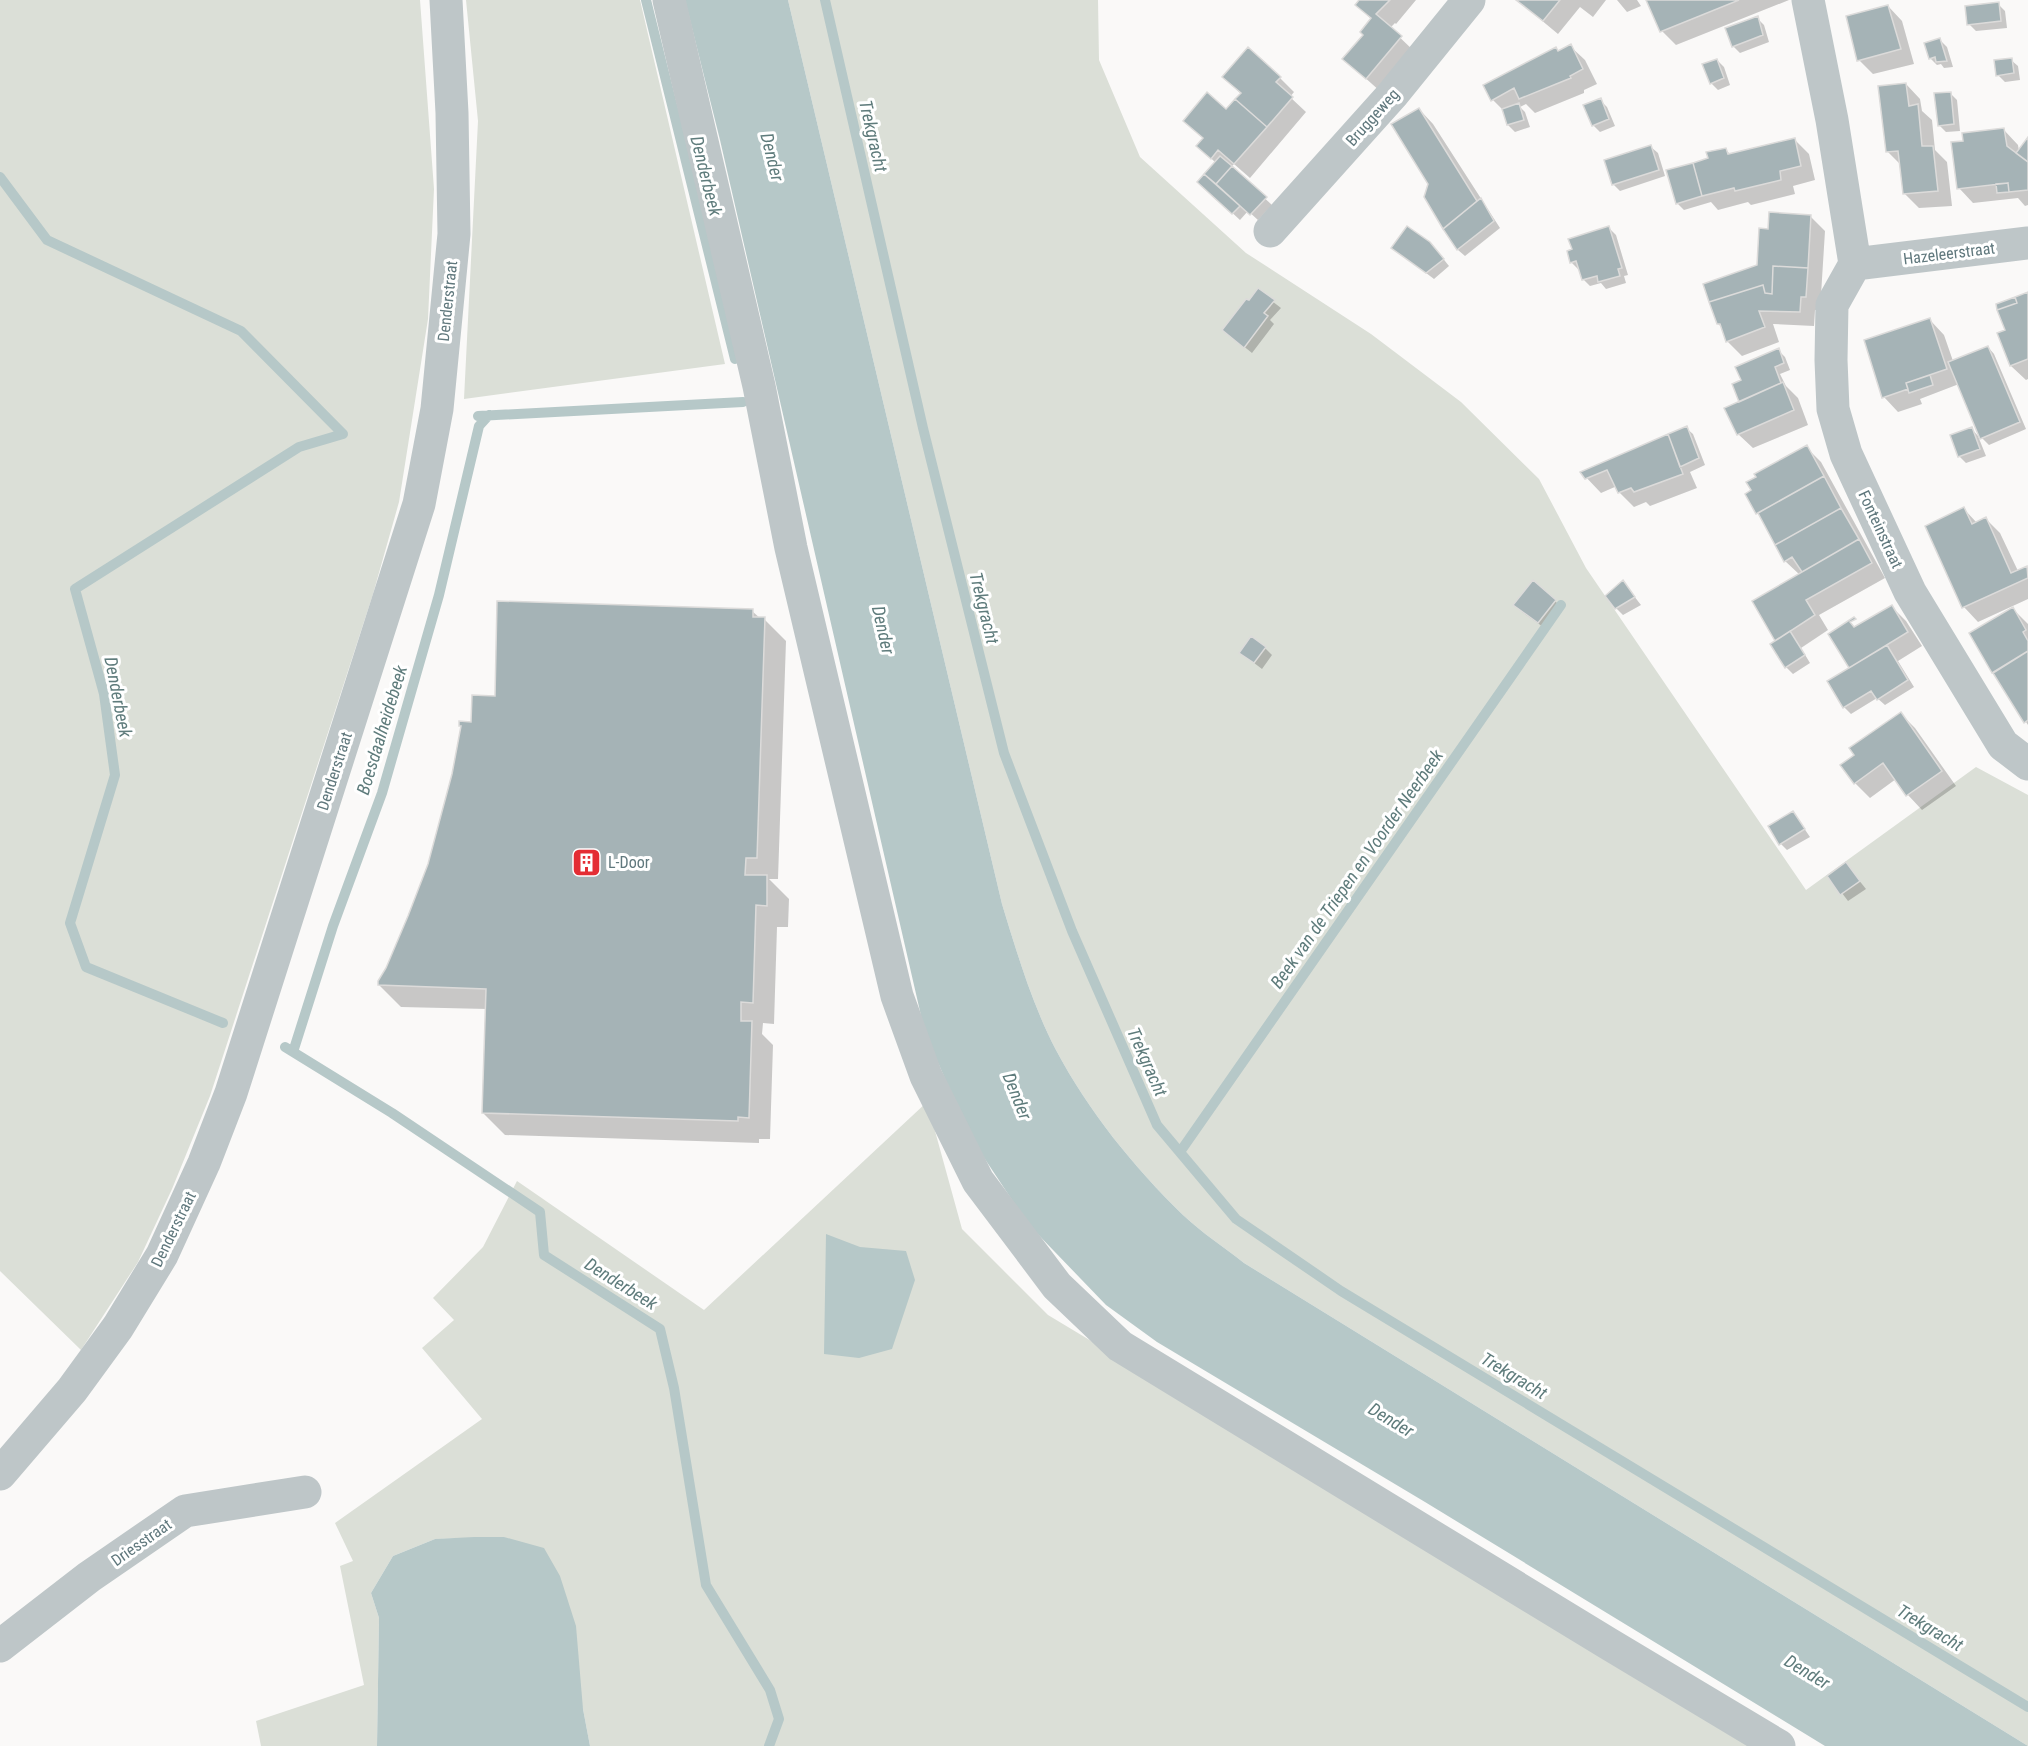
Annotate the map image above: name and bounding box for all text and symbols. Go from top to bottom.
street label: Bruggeweg [1342,85,1403,150]
water label: Trekgracht [855,98,892,175]
water label: Dender [756,131,789,184]
water label: Denderbeek [686,134,727,219]
street label: Hazeleerstraat [1902,238,1996,269]
street label: Denderstraat [434,259,461,343]
street label: Fonteinstraat [1854,487,1907,571]
water label: Trekgracht [965,570,1004,647]
water label: Dender [868,604,899,657]
water label: Denderbeek [100,655,137,740]
water label: Boesdaalheidebeek [352,662,412,797]
street label: Denderstraat [313,729,356,813]
water label: Beek van de Triepen en Voorder Neerbeek [1266,744,1448,992]
building icon: L-Door [571,846,603,878]
place label: L-Door [608,853,650,872]
water label: Trekgracht [1123,1024,1172,1100]
water label: Dender [999,1069,1037,1123]
street label: Denderstraat [147,1188,200,1270]
water label: Denderbeek [581,1253,662,1315]
water label: Trekgracht [1478,1348,1552,1404]
water label: Dender [1365,1398,1418,1441]
street label: Driesstraat [108,1515,175,1570]
water label: Trekgracht [1894,1600,1968,1656]
water label: Dender [1781,1650,1834,1693]

